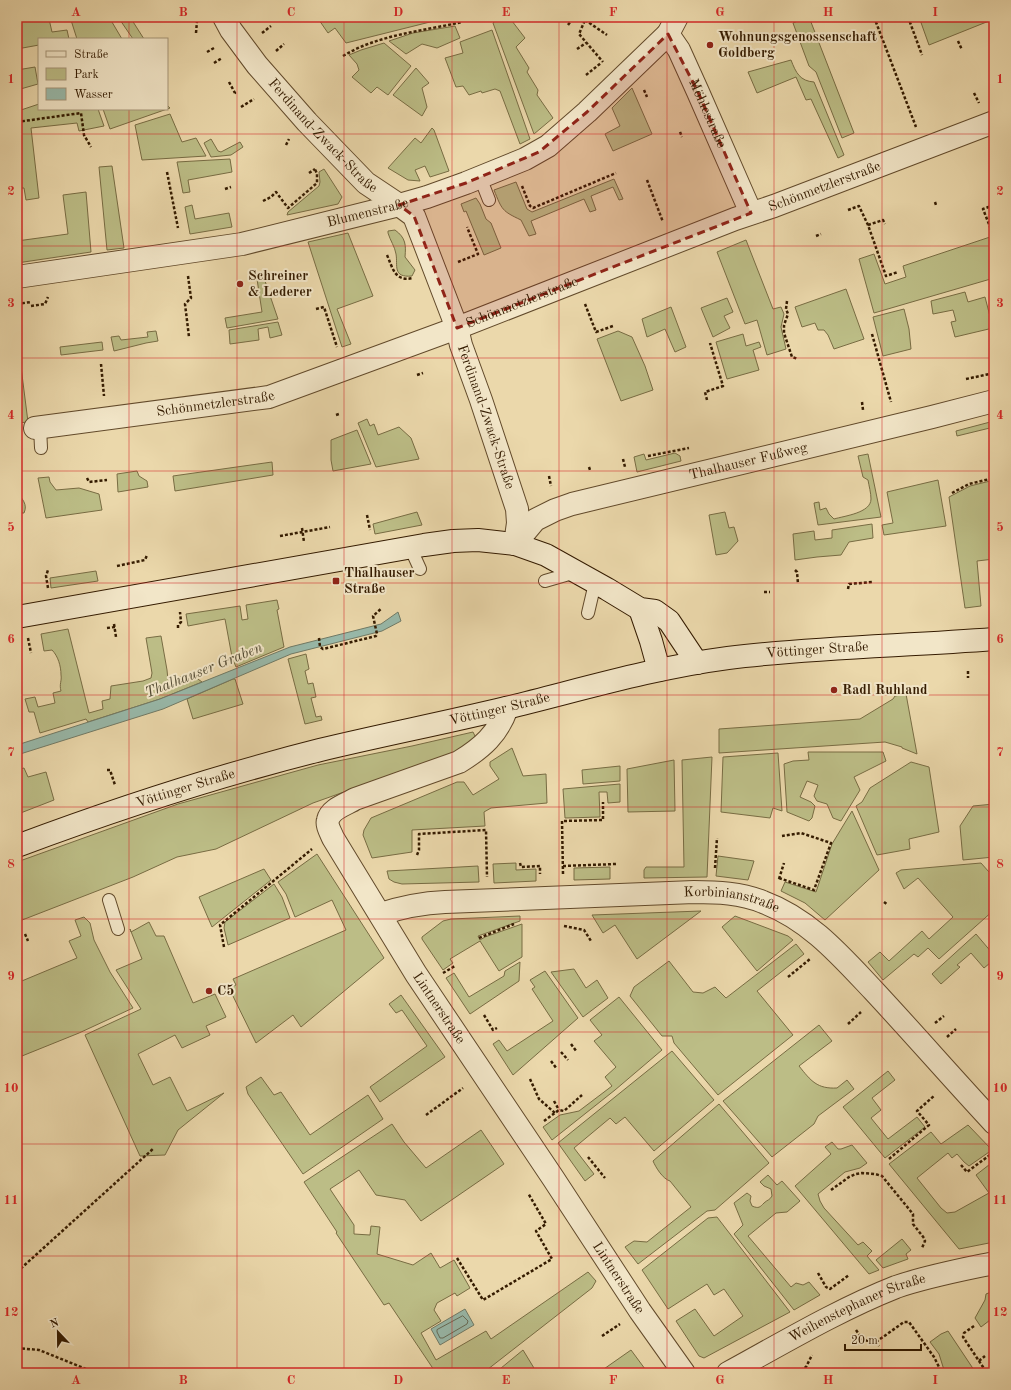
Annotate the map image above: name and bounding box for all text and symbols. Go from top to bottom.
text: A [71,6,81,19]
text: B [178,6,188,19]
text: C [287,6,295,19]
text: D [393,6,403,19]
text: E [502,6,511,19]
text: F [609,6,618,19]
text: G [715,6,725,19]
text: H [823,6,834,19]
text: I [932,6,938,19]
place label: Wohnungsgenossenschaft Goldberg [718,30,877,60]
legend [38,38,168,110]
marker: Wohnungsgenossenschaft Goldberg [705,40,715,50]
text: Straße [74,49,109,61]
text: Park [74,69,99,81]
text: 1 [7,73,15,86]
text: 1 [996,73,1004,86]
street label: Ferdinand-Zwack-Straße [266,76,380,195]
street label: Möhlestraße [686,77,729,150]
text: Wasser [74,89,113,101]
street label: Schönmetzlerstraße [767,159,883,214]
text: 2 [7,185,15,198]
text: 2 [996,185,1004,198]
street label: Blumenstraße [326,196,410,230]
place label: Schreiner & Lederer [248,269,312,299]
street label: Schönmetzlerstraße [464,274,580,331]
marker: Schreiner & Lederer [235,279,245,289]
text: 3 [7,297,15,310]
text: 3 [996,297,1004,310]
street label: Ferdinand-Zwack-Straße [455,343,517,491]
street label: Schönmetzlerstraße [155,389,277,419]
text: 4 [7,409,15,422]
text: 4 [996,409,1004,422]
street label: Thalhauser Fußweg [688,440,809,482]
text: 5 [7,521,15,534]
text: 5 [996,521,1004,534]
place label: Thalhauser Straße [344,566,415,596]
marker: Thalhauser Straße [331,576,341,586]
text: 6 [7,633,15,646]
text: 6 [996,633,1004,646]
water label: Thalhauser Graben [143,640,265,701]
street label: Vöttinger Straße [765,640,869,661]
place label: Radl Ruhland [842,683,928,697]
marker: Radl Ruhland [829,685,839,695]
street label: Vöttinger Straße [448,690,551,728]
text: 7 [7,746,15,759]
text: 7 [996,746,1004,759]
street label: Vöttinger Straße [134,767,236,810]
text: 8 [7,858,15,871]
text: 8 [996,858,1004,871]
street label: Korbinianstraße [683,885,782,915]
text: 9 [7,970,15,983]
street label: Lintnerstraße [410,970,468,1046]
text: 9 [996,970,1004,983]
place label: C5 [217,984,234,998]
marker: C5 [204,986,214,996]
text: 10 [3,1082,19,1095]
text: 10 [992,1082,1008,1095]
text: 11 [3,1194,19,1207]
text: 11 [992,1194,1008,1207]
street label: Lintnerstraße [590,1239,647,1316]
street label: Weihenstephaner Straße [787,1272,927,1345]
text: 12 [3,1306,19,1319]
text: 12 [992,1306,1008,1319]
north arrow [38,1312,78,1352]
text: N [49,1317,61,1331]
scale bar [845,1326,921,1352]
text: 20 m [851,1335,878,1347]
text: A [71,1374,81,1387]
text: B [178,1374,188,1387]
text: C [287,1374,295,1387]
text: D [393,1374,403,1387]
text: E [502,1374,511,1387]
text: F [609,1374,618,1387]
text: G [715,1374,725,1387]
text: H [823,1374,834,1387]
text: I [932,1374,938,1387]

